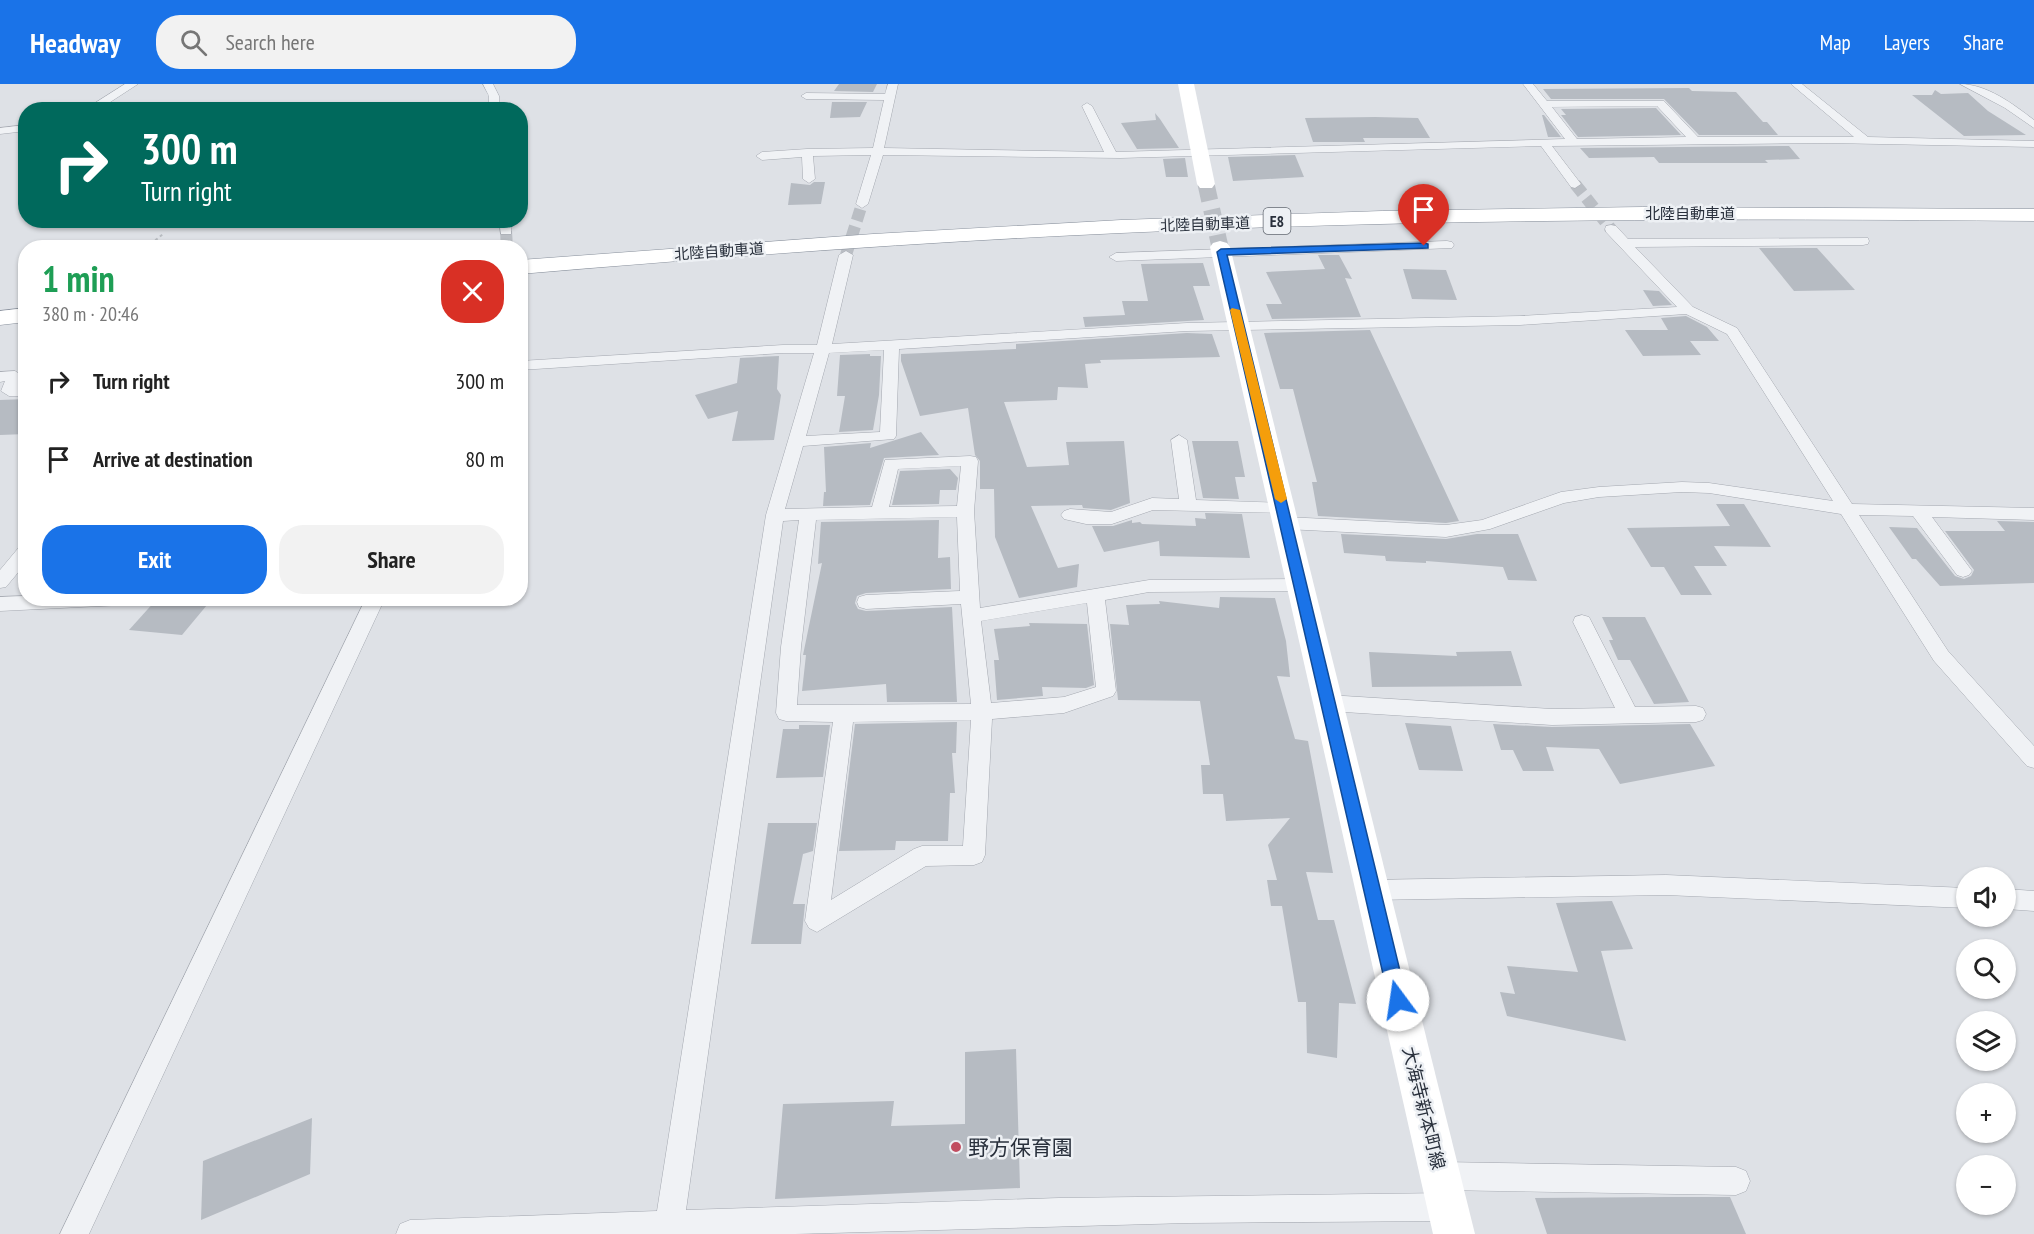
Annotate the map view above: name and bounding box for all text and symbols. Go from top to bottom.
search box [156,15,576,69]
text: Headway [30,24,120,61]
icon: search [177,26,210,59]
text: Search here [225,28,315,56]
text: Map [1820,29,1851,56]
text: Layers [1884,29,1930,56]
text: Share [1963,29,2004,56]
text: 300 m [141,121,238,176]
icon: right [42,126,120,204]
text: Turn right [141,174,232,208]
pin [1398,184,1449,246]
icon: arrive [1407,193,1440,226]
street label: 北陸自動車道 [1645,204,1735,223]
road number: E8 [1264,208,1290,234]
street label: 北陸自動車道 [1160,213,1250,235]
street label: 北陸自動車道 [673,238,765,264]
text: 1 min [42,255,115,302]
button: close [441,260,504,323]
text: 380 m · 20:46 [42,301,139,327]
icon: right [42,365,75,398]
text: Turn right [93,367,170,395]
text: 300 m [455,367,504,395]
icon: arrive [42,443,75,476]
text: Arrive at destination [93,445,253,473]
text: 80 m [465,445,504,473]
button: Exit [42,525,267,594]
button: Share [279,525,504,594]
map controls [1956,867,2016,1215]
button: sound [1956,867,2016,927]
button: search [1956,939,2016,999]
position arrow [1366,968,1430,1032]
button: layers [1956,1011,2016,1071]
street label: 大海寺新本町線 [1398,1044,1450,1172]
button: + [1956,1083,2016,1143]
place label: 野方保育園 [968,1134,1073,1161]
marker: 野方保育園 [949,1140,963,1154]
button: − [1956,1155,2016,1215]

